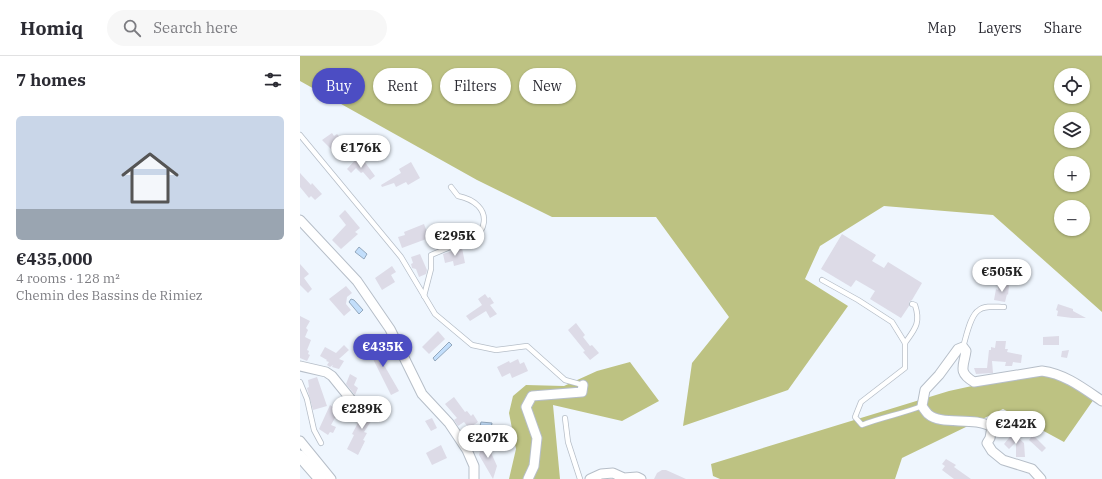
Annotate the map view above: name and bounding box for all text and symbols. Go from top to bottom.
search box [107,10,387,46]
text: Homiq [20,16,83,40]
icon: search [121,17,143,39]
text: Search here [153,18,238,37]
text: Map [928,19,956,37]
text: Layers [978,19,1022,37]
text: Share [1044,19,1082,37]
chip: Buy [312,68,365,104]
chip: Rent [373,68,432,104]
chip: Filters [440,68,511,104]
chip: New [519,68,576,104]
map controls [1054,68,1090,236]
button: locate [1054,68,1090,104]
text: 7 homes [16,69,86,91]
icon: filters [262,69,284,91]
button: layers [1054,112,1090,148]
pin: €176K [333,135,389,169]
text: €176K [340,139,382,156]
icon: home [114,142,186,214]
button: + [1054,156,1090,192]
button: − [1054,200,1090,236]
pin: €295K [427,223,483,257]
text: €295K [434,227,476,244]
text: €435,000 [16,248,93,270]
pin: €505K [974,259,1030,293]
text: €505K [981,263,1023,280]
text: 4 rooms · 128 m² [16,270,120,287]
text: Chemin des Bassins de Rimiez [16,287,202,304]
pin: €435K [355,334,411,368]
text: €435K [362,338,404,355]
pin: €289K [334,396,390,430]
text: €289K [341,400,383,417]
pin: €242K [988,411,1044,445]
text: €242K [995,415,1037,432]
pin: €207K [460,425,516,459]
text: €207K [467,429,509,446]

